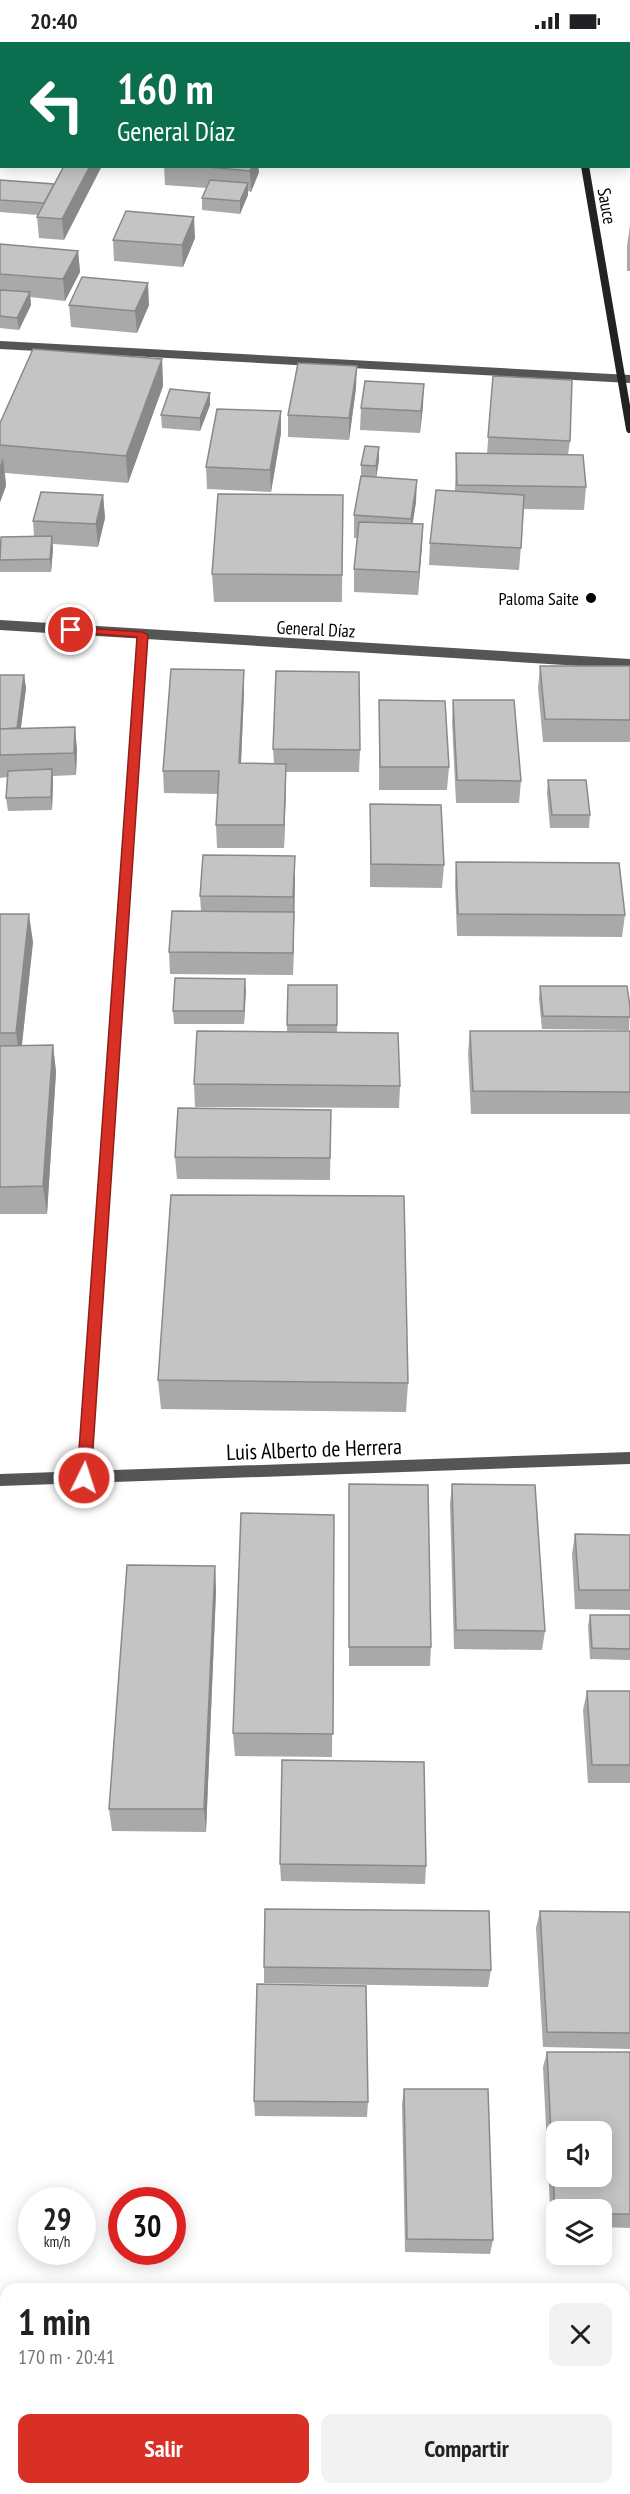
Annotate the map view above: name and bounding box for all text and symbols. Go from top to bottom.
text: 20:40 [30,7,78,35]
text: 160 m [117,61,214,116]
icon: left [18,66,96,144]
text: General Díaz [117,114,235,148]
street label: Sauce [593,186,621,226]
place label: Paloma Saite [498,587,579,610]
marker: Paloma Saite [584,591,598,605]
pin [45,604,96,655]
icon: arrive [54,613,87,646]
street label: General Díaz [276,615,356,643]
street label: Luis Alberto de Herrera [226,1432,402,1466]
position arrow [52,1446,116,1510]
map controls [546,2121,612,2265]
button: sound [546,2121,612,2187]
speed limit sign: 30 [108,2187,186,2265]
text: 29 [43,2199,71,2238]
button: layers [546,2199,612,2265]
text: km/h [44,2232,70,2251]
text: 1 min [18,2298,91,2345]
button: close [549,2303,612,2366]
text: 170 m · 20:41 [18,2344,115,2370]
button: Salir [18,2414,309,2483]
button: Compartir [321,2414,612,2483]

